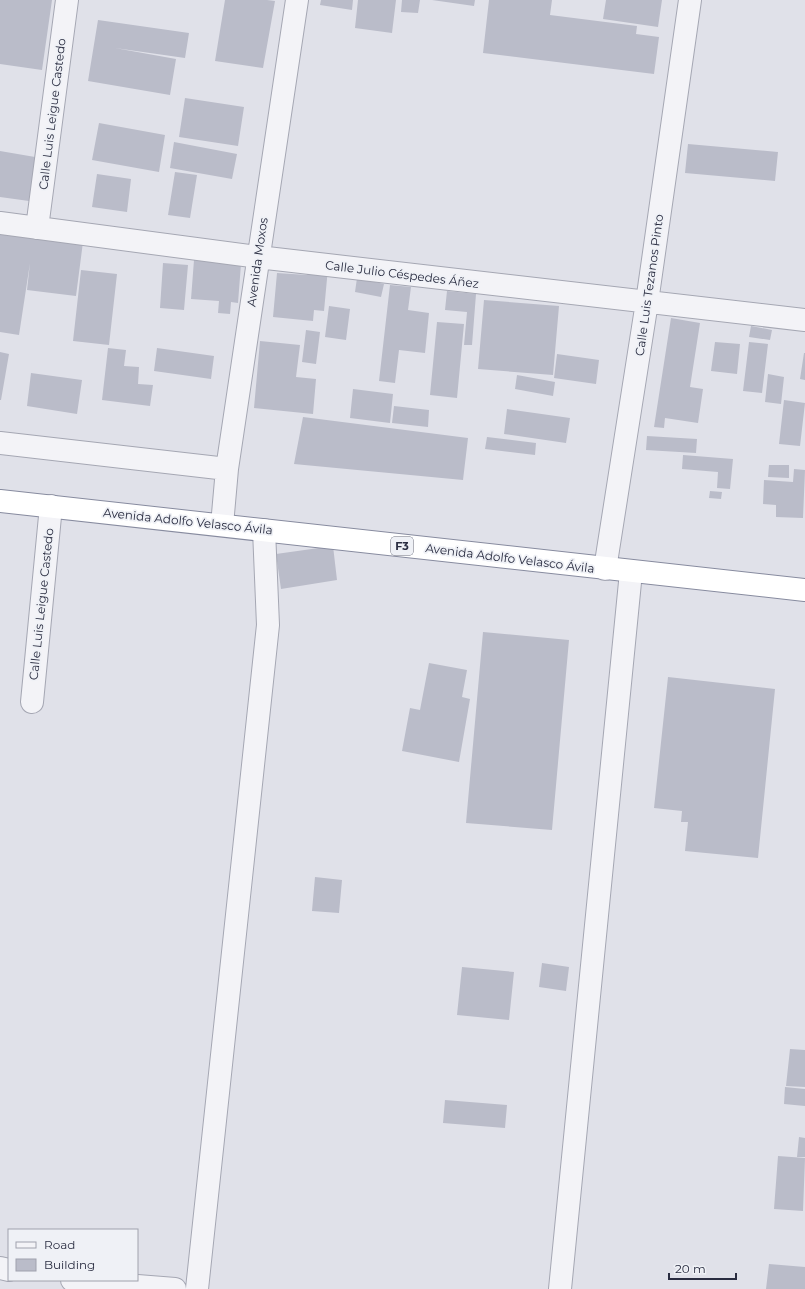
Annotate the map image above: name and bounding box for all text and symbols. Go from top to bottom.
street label: Calle Luis Leigue Castedo [35,37,69,191]
street label: Calle Luis Tezanos Pinto [632,213,666,357]
street label: Avenida Moxos [243,216,271,308]
street label: Calle Julio Céspedes Áñez [324,257,480,291]
street label: Avenida Adolfo Velasco Ávila [102,505,274,537]
street label: Calle Luis Leigue Castedo [26,527,56,681]
road number: F3 [391,537,413,555]
street label: Avenida Adolfo Velasco Ávila [425,540,595,576]
legend [8,1229,138,1281]
text: Road [44,1237,75,1252]
scale bar [669,1255,736,1281]
text: Building [44,1257,95,1272]
text: 20 m [675,1261,706,1276]

